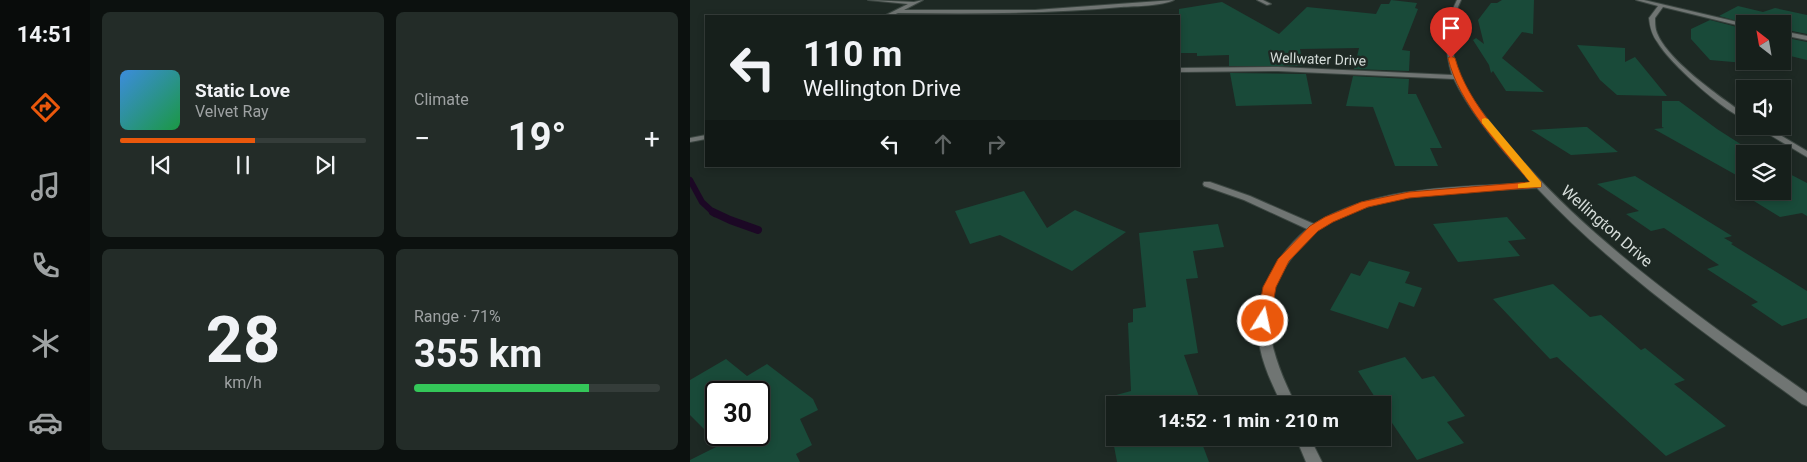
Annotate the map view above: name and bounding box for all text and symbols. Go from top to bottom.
pin [1430,7,1472,58]
icon: arrive [1437,14,1465,42]
north arrow [1736,15,1791,70]
map controls [1736,15,1791,200]
text: 14:51 [17,22,73,47]
text: 110 m [803,34,902,75]
icon: left [720,35,785,100]
street label: Wellwater Drive [1270,49,1366,69]
text: Wellington Drive [803,76,961,101]
text: Static Love [195,79,290,102]
button: sound [1736,80,1791,135]
icon: directions [28,90,63,125]
text: Climate [414,90,469,109]
text: Velvet Ray [195,102,269,121]
text: 19° [508,115,566,159]
text: − [414,122,430,155]
text: + [644,122,660,155]
icon: left [876,130,904,158]
icon: ahead [929,130,957,158]
icon: right [982,130,1010,158]
button: layers [1736,145,1791,200]
icon: previous [147,151,175,179]
icon: pause [229,151,257,179]
icon: next [311,151,339,179]
icon: music [28,169,63,204]
street label: Wellington Drive [1557,181,1657,271]
icon: phone [28,248,63,283]
position arrow [1236,294,1288,346]
text: 28 [206,302,280,378]
text: Range · 71% [414,307,501,326]
icon: climate [28,326,63,361]
text: 355 km [414,332,542,376]
text: km/h [224,373,262,392]
speed limit sign: 30 [705,381,770,446]
icon: car [28,405,63,440]
text: 14:52 · 1 min · 210 m [1158,409,1339,432]

